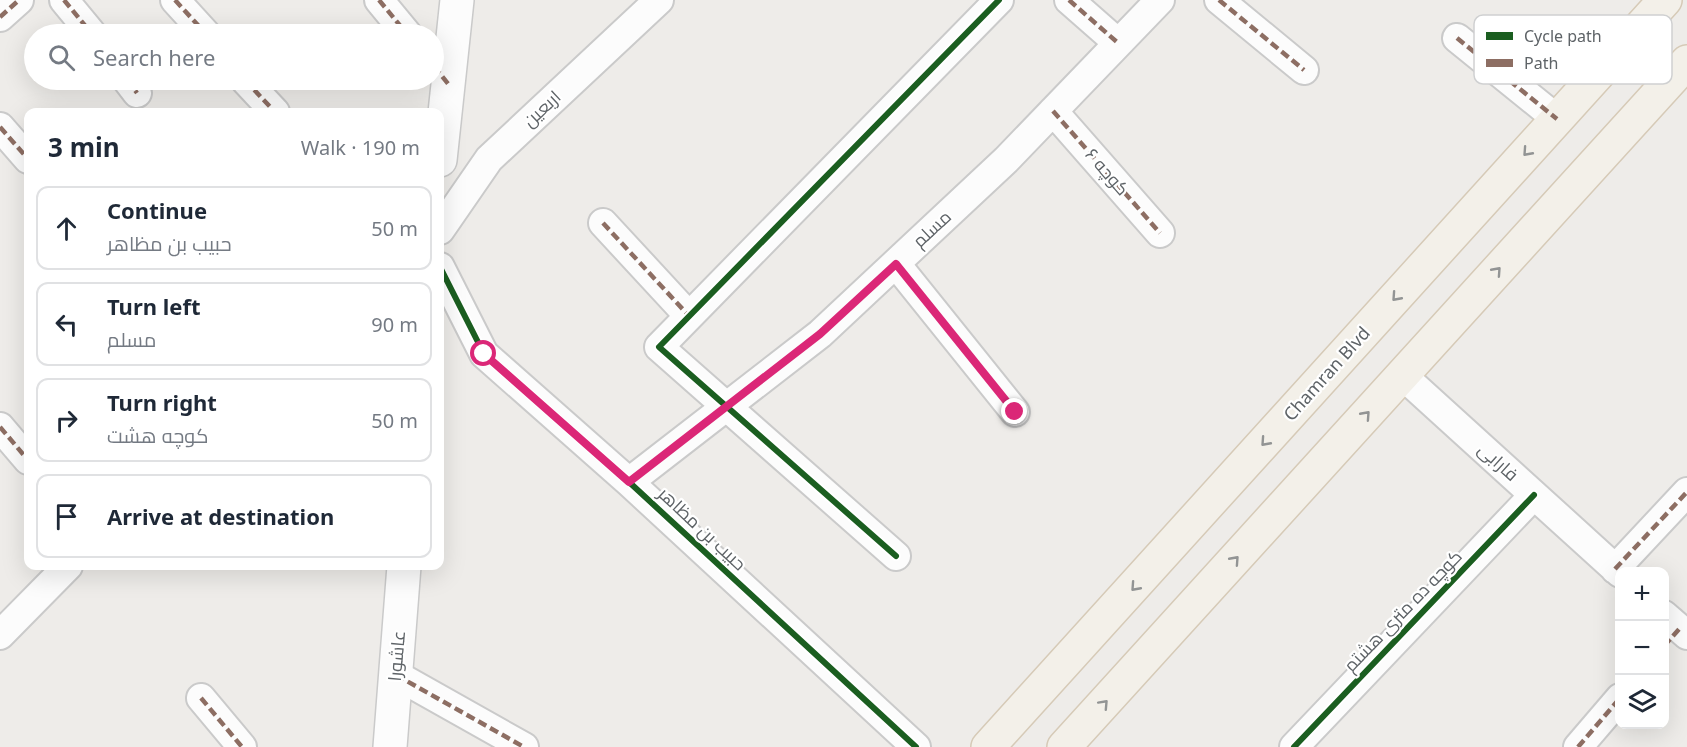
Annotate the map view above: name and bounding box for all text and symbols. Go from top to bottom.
legend [1474,15,1672,84]
search box [24,24,444,90]
text: Cycle path [1524,25,1602,47]
icon: search [45,41,78,74]
text: Search here [93,42,215,72]
text: Path [1524,52,1558,74]
street label: اربعین [517,85,565,132]
text: 3 min [48,129,120,165]
text: Walk · 190 m [301,134,420,161]
street label: کوچه ۶ [1080,143,1135,201]
one-way arrow [1523,146,1534,156]
text: Continue [107,195,207,225]
street label: مسلم [907,204,956,253]
icon: ahead [50,212,83,245]
text: 50 m [371,215,418,242]
text: حبیب بن مظاهر [107,230,232,257]
one-way arrow [1490,267,1501,278]
one-way arrow [1392,290,1403,301]
text: Turn left [107,291,201,321]
icon: left [50,308,83,341]
text: 90 m [371,311,418,338]
street label: Chamran Blvd [1278,321,1375,426]
text: مسلم [107,326,156,353]
route start [470,340,496,366]
text: Turn right [107,387,217,417]
route end [1001,398,1027,424]
icon: right [50,404,83,437]
text: 50 m [371,407,418,434]
one-way arrow [1359,411,1370,422]
text: کوچه هشت [107,422,208,449]
one-way arrow [1262,435,1273,446]
street label: فارابی [1473,437,1524,486]
street label: حبیب بن مظاهر [653,481,752,575]
icon: arrive [50,500,83,533]
text: Arrive at destination [107,501,334,531]
street label: کوچه ده متری هشتم [1338,544,1467,677]
one-way arrow [1228,556,1239,566]
map controls [1615,567,1669,729]
button: + [1615,567,1669,621]
one-way arrow [1131,580,1142,590]
button: − [1615,621,1669,675]
street label: عاشورا [382,630,410,682]
button: layers [1615,675,1669,729]
one-way arrow [1097,700,1108,711]

